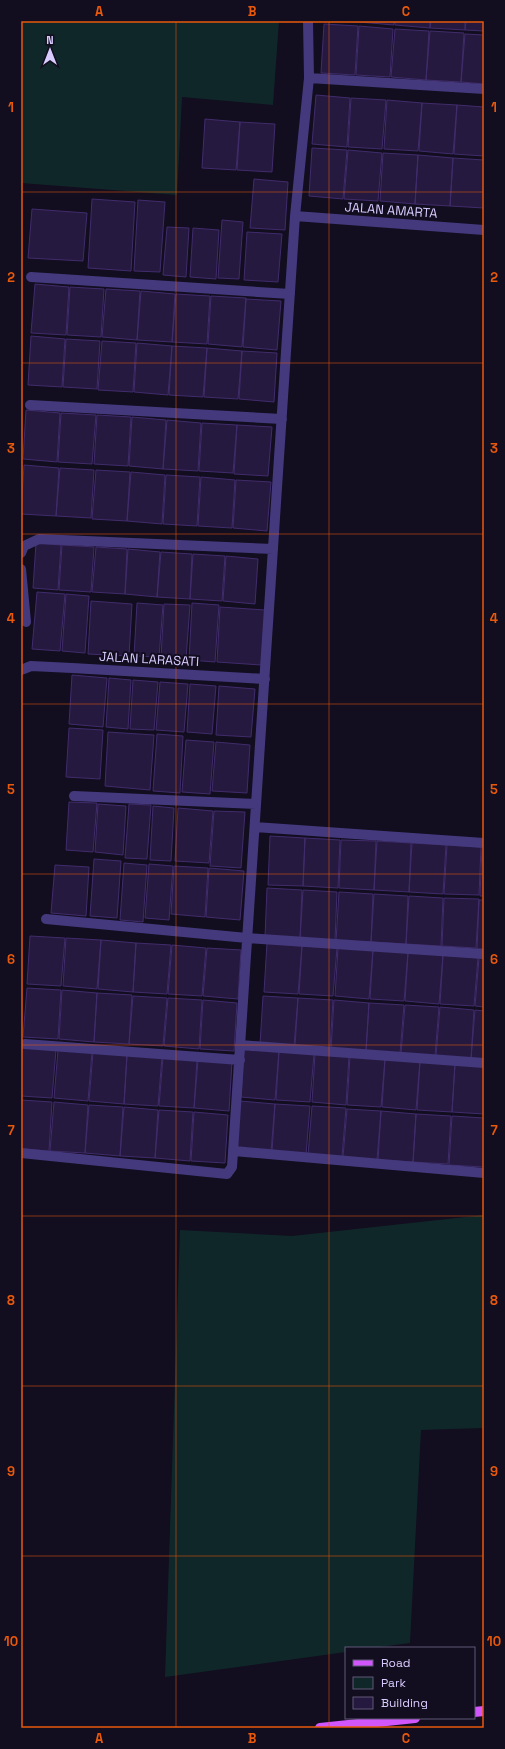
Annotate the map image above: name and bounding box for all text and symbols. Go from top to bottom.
text: A [95,3,104,20]
text: B [248,3,257,20]
text: C [402,3,410,20]
north arrow [30,30,70,70]
text: N [46,33,54,47]
text: 1 [8,99,14,116]
text: 1 [491,99,497,116]
street label: JALAN AMARTA [344,198,438,222]
text: 2 [7,269,15,286]
text: 2 [490,269,498,286]
text: 3 [7,440,15,457]
text: 3 [490,440,498,457]
text: 4 [7,610,15,627]
text: 4 [490,610,498,627]
street label: JALAN LARASATI [98,648,200,670]
text: 5 [7,781,15,798]
text: 5 [490,781,498,798]
text: 6 [7,951,15,968]
text: 6 [490,951,498,968]
text: 7 [7,1122,15,1139]
text: 7 [490,1122,498,1139]
text: 8 [7,1292,15,1309]
text: 8 [490,1292,498,1309]
text: 9 [7,1463,15,1480]
text: 9 [490,1463,498,1480]
text: 10 [4,1633,18,1650]
text: 10 [487,1633,501,1650]
legend [345,1647,475,1719]
text: Road [381,1655,410,1671]
text: Park [381,1675,406,1691]
text: Building [381,1695,428,1711]
text: A [95,1730,104,1747]
text: B [248,1730,257,1747]
text: C [402,1730,410,1747]

